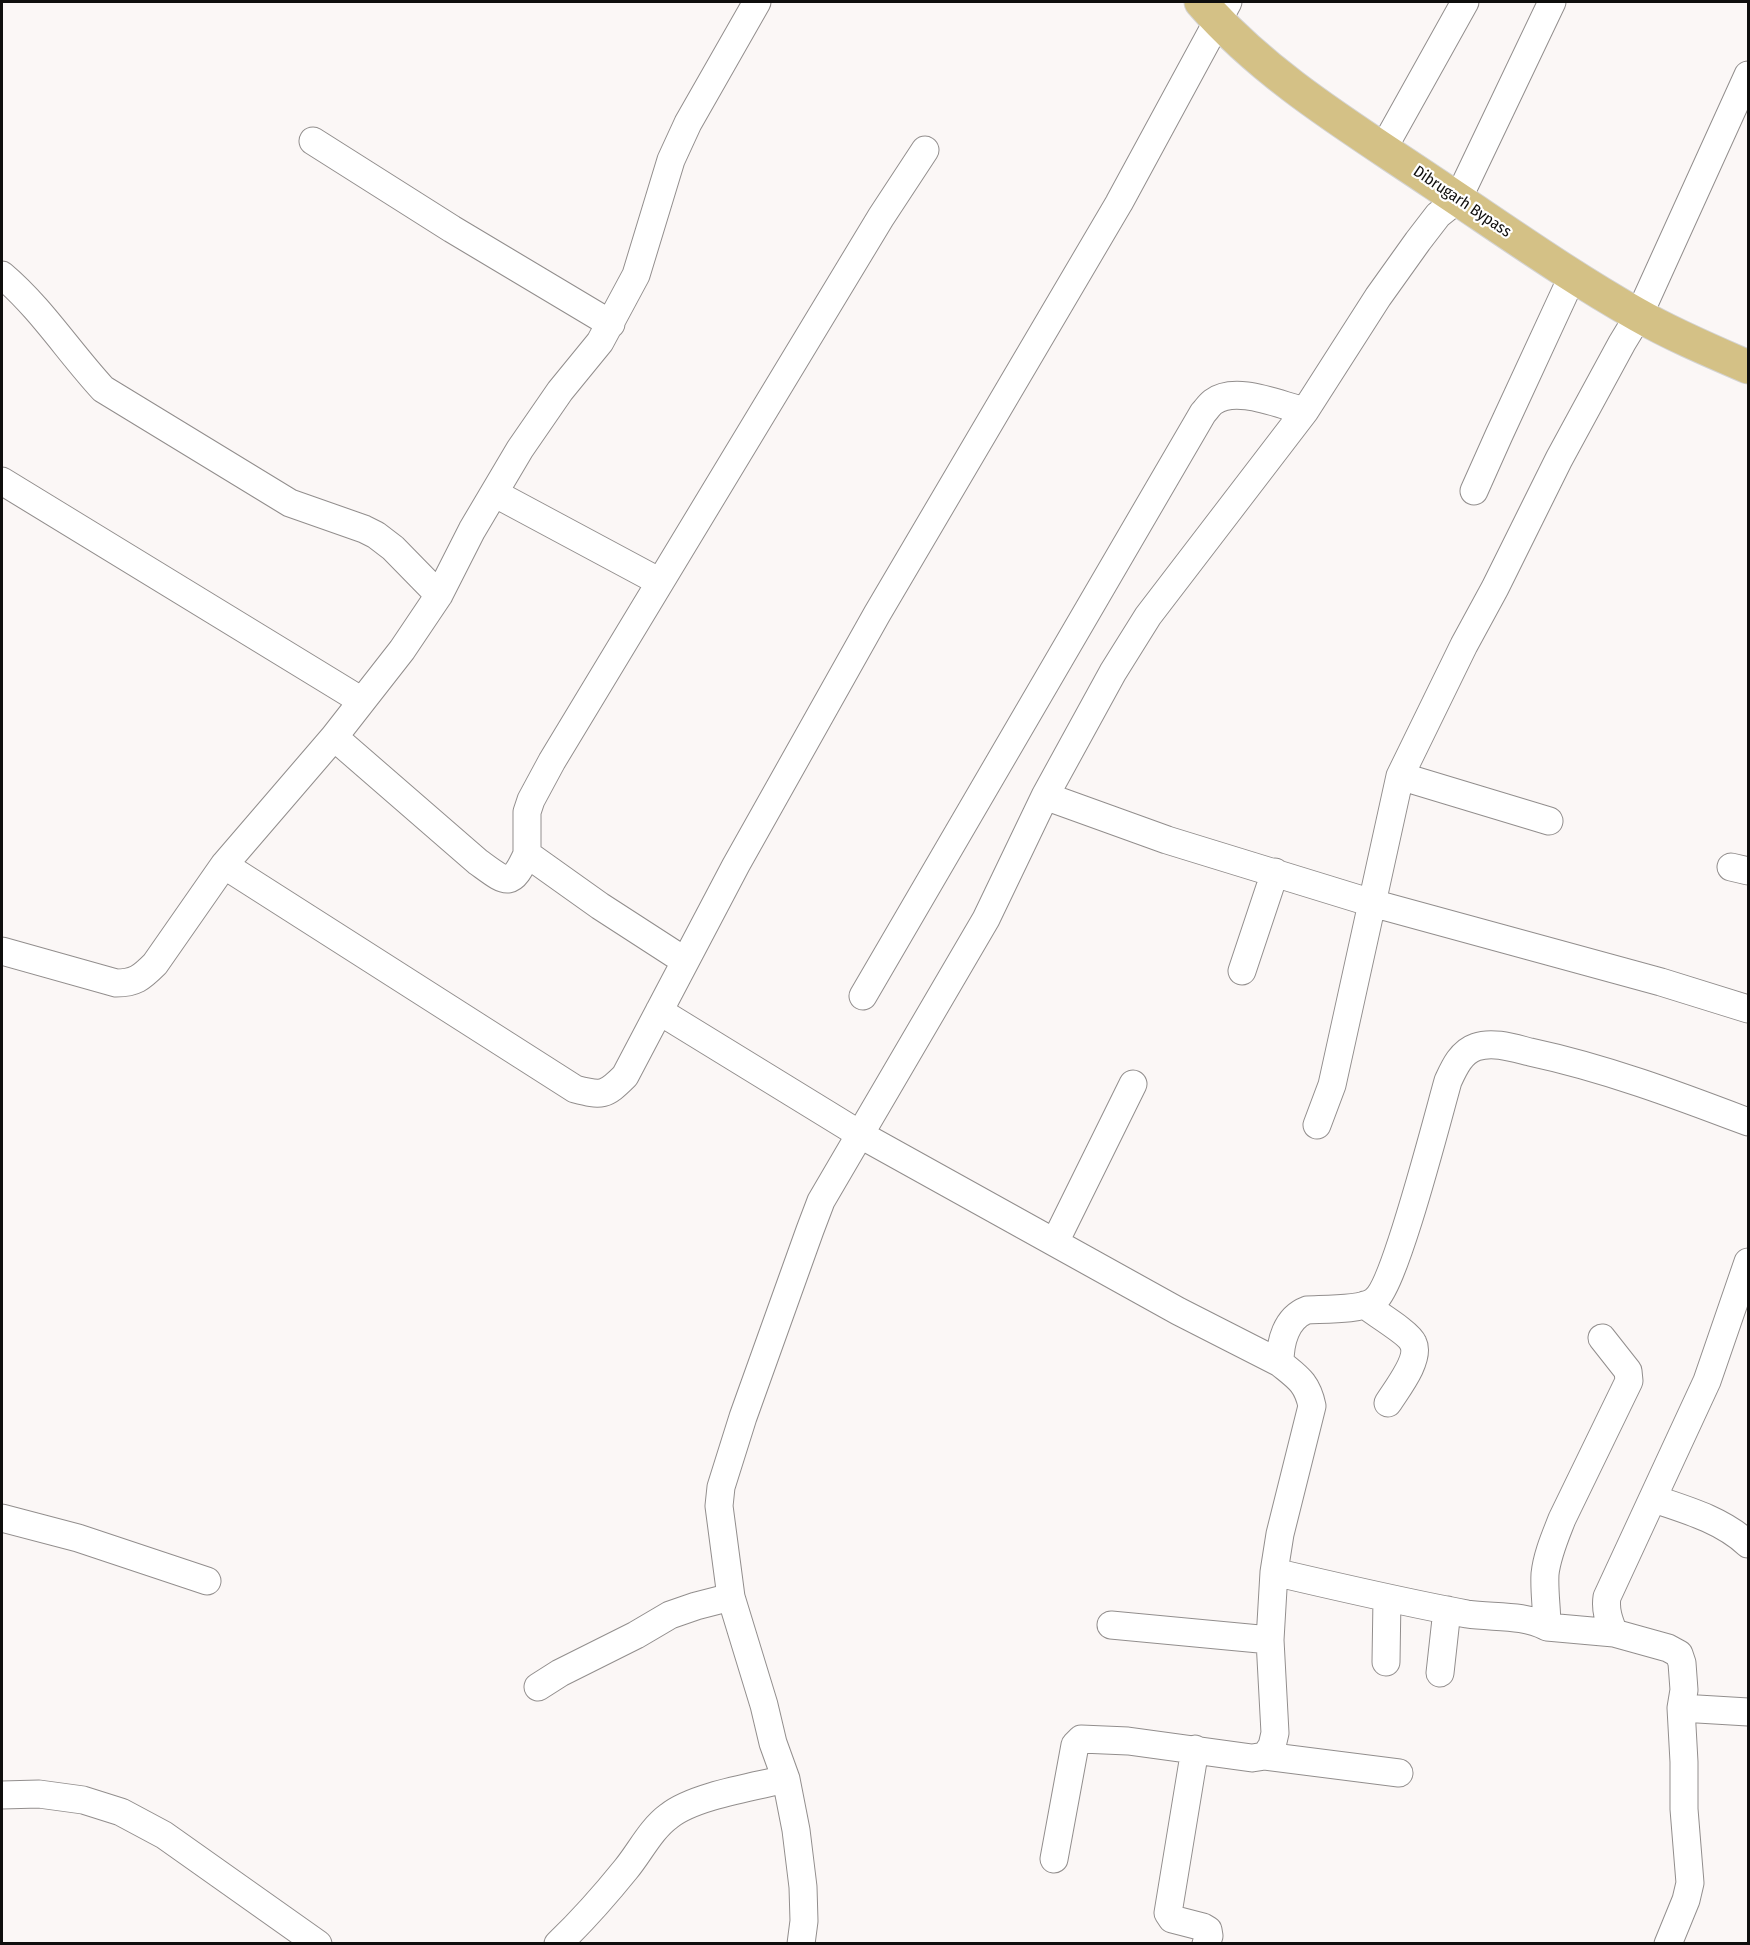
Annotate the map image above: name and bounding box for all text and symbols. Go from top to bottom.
street label: Dibrugarh Bypass [1409,162,1515,242]

